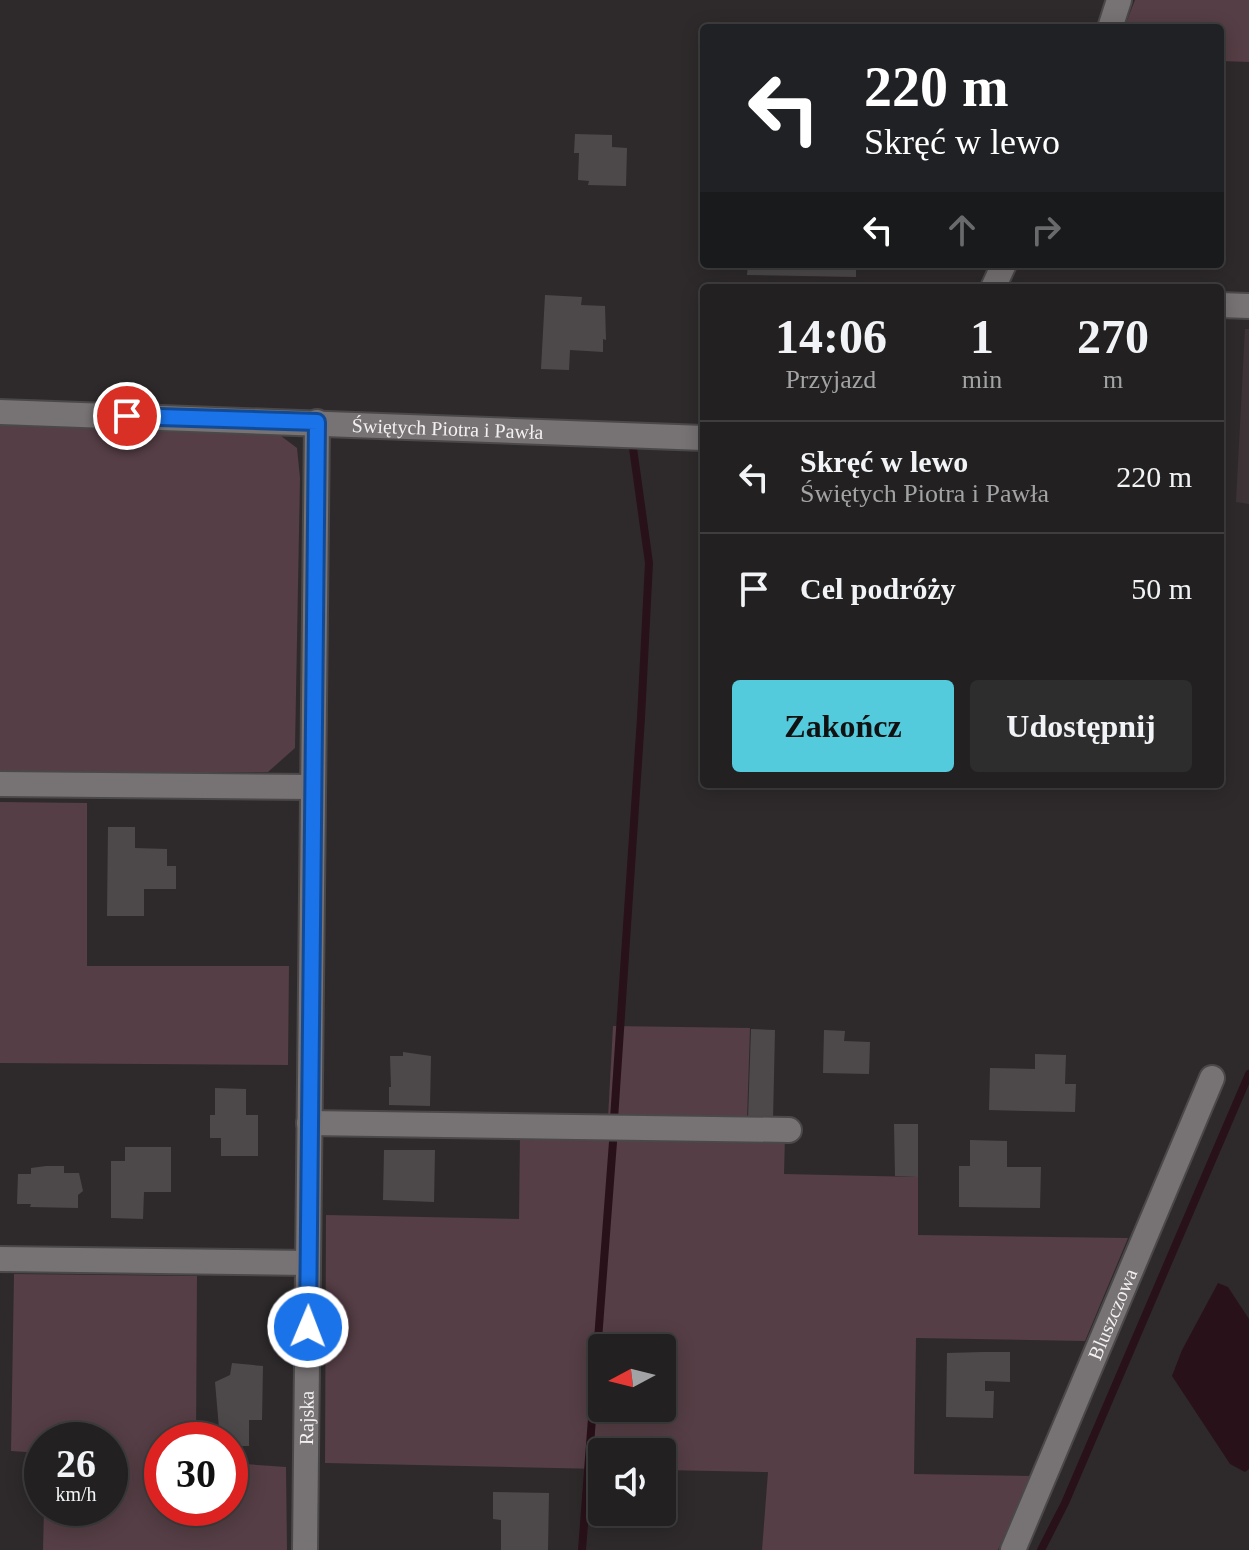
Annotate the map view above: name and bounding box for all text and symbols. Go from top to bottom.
icon: left [732,56,836,160]
text: 220 m [864,56,1009,118]
text: Skręć w lewo [864,122,1060,162]
icon: left [856,208,900,252]
icon: ahead [940,208,984,252]
icon: right [1024,208,1068,252]
text: 14:06 [775,310,887,363]
text: 1 [970,310,994,363]
text: 270 [1077,310,1149,363]
text: Przyjazd [785,365,876,394]
text: min [962,365,1002,394]
text: m [1103,365,1123,394]
pin [93,382,161,450]
icon: arrive [105,394,149,438]
street label: Świętych Piotra i Pawła [351,413,544,443]
text: Skręć w lewo [800,445,968,478]
icon: left [732,455,776,499]
text: 220 m [1116,460,1192,493]
text: Świętych Piotra i Pawła [800,479,1049,508]
icon: arrive [732,567,776,611]
text: Cel podróży [800,572,956,605]
text: 50 m [1131,572,1192,605]
button: Zakończ [732,680,954,772]
button: Udostępnij [970,680,1192,772]
street label: Bluszczowa [1084,1265,1141,1363]
position arrow [266,1285,350,1369]
north arrow [588,1334,676,1422]
map controls [588,1334,676,1526]
street label: Rajska [295,1391,318,1445]
speed limit sign: 30 [144,1422,248,1526]
button: sound [588,1438,676,1526]
text: 26 [56,1441,96,1486]
text: km/h [55,1483,97,1505]

